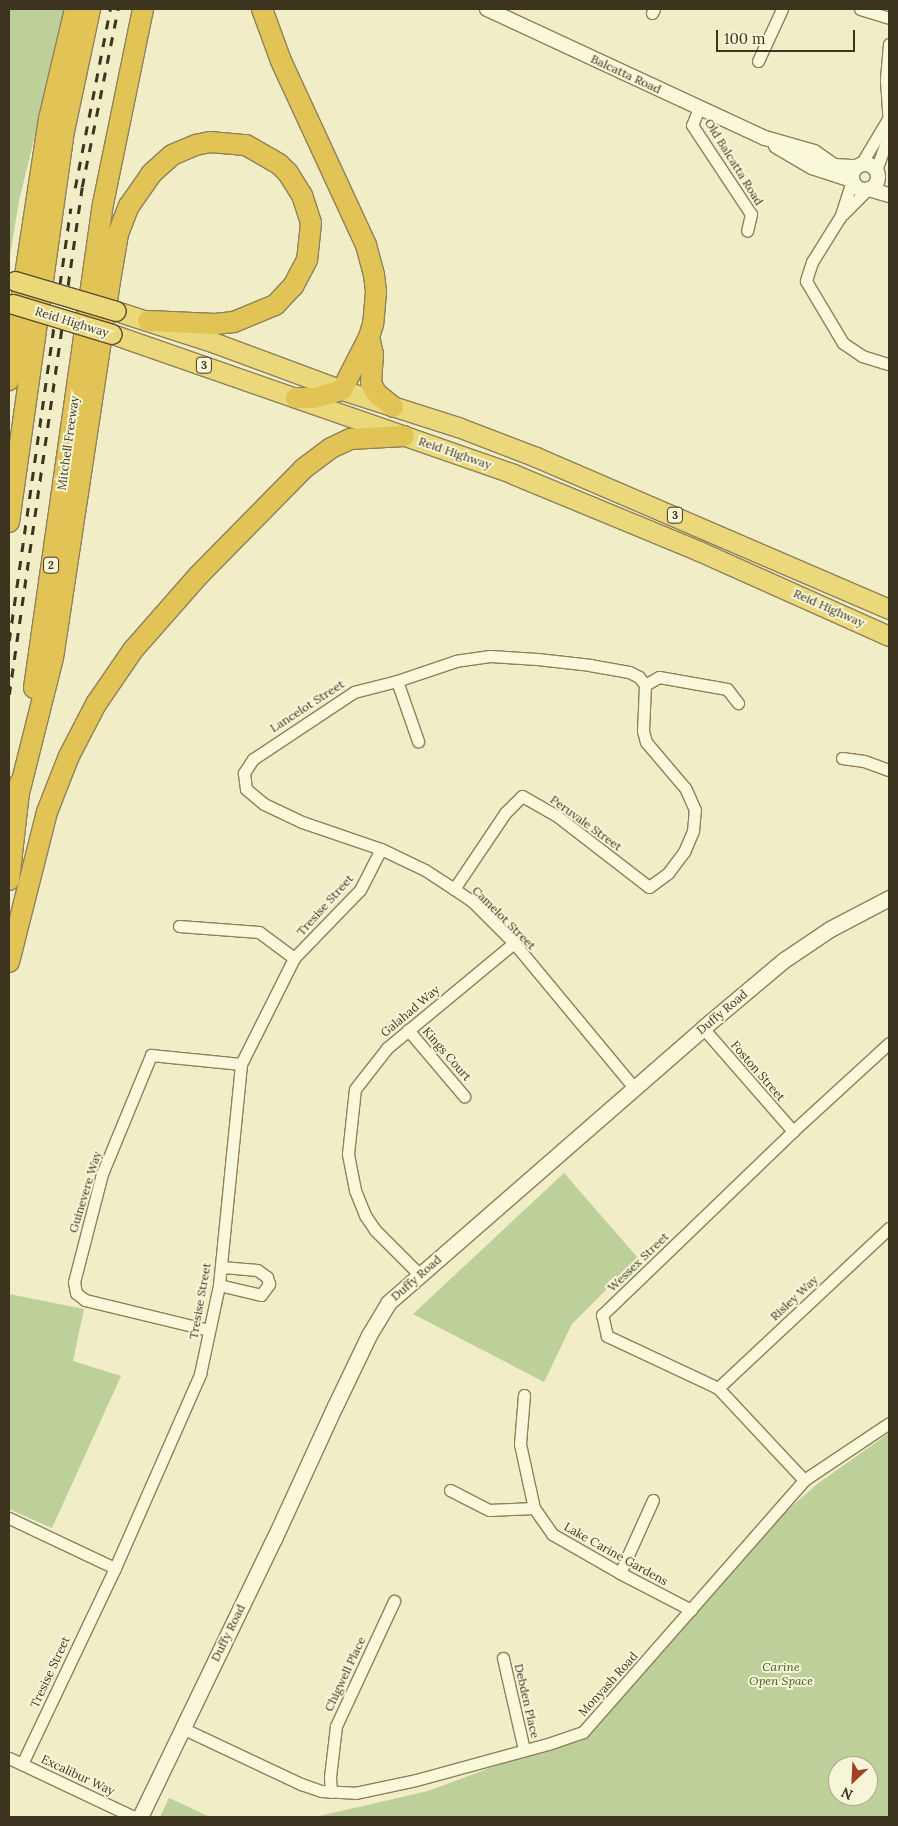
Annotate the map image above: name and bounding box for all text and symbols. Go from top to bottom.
scale bar [718,20,857,52]
text: 100 m [724,29,765,48]
street label: Balcatta Road [589,51,663,97]
street label: Old Balcatta Road [702,116,766,208]
street label: Reid Highway [33,304,111,340]
road number: 3 [195,356,213,374]
street label: Mitchell Freeway [54,395,82,491]
street label: Reid Highway [417,434,493,472]
road number: 3 [666,506,684,524]
road number: 2 [42,556,60,574]
street label: Reid Highway [791,586,867,630]
street label: Lancelot Street [267,677,347,735]
street label: Peruvale Street [547,792,625,854]
street label: Tresise Street [294,871,356,939]
street label: Camelot Street [469,883,539,953]
street label: Galahad Way [378,982,442,1040]
street label: Duffy Road [694,987,750,1037]
street label: Kings Court [420,1024,474,1084]
street label: Foston Street [728,1038,788,1104]
street label: Guinevere Way [66,1149,104,1235]
street label: Wessex Street [605,1229,671,1295]
street label: Duffy Road [388,1252,444,1304]
street label: Tresise Street [186,1262,214,1340]
street label: Risley Way [767,1272,821,1324]
street label: Lake Carine Gardens [562,1519,670,1589]
street label: Duffy Road [208,1602,248,1664]
street label: Tresise Street [27,1634,73,1710]
street label: Chigwell Place [321,1634,369,1714]
street label: Monyash Road [575,1649,641,1719]
park label: Carine Open Space [749,1660,813,1688]
street label: Debden Place [511,1662,543,1740]
street label: Excalibur Way [39,1752,117,1798]
north arrow [828,1756,878,1806]
text: N [838,1783,856,1804]

